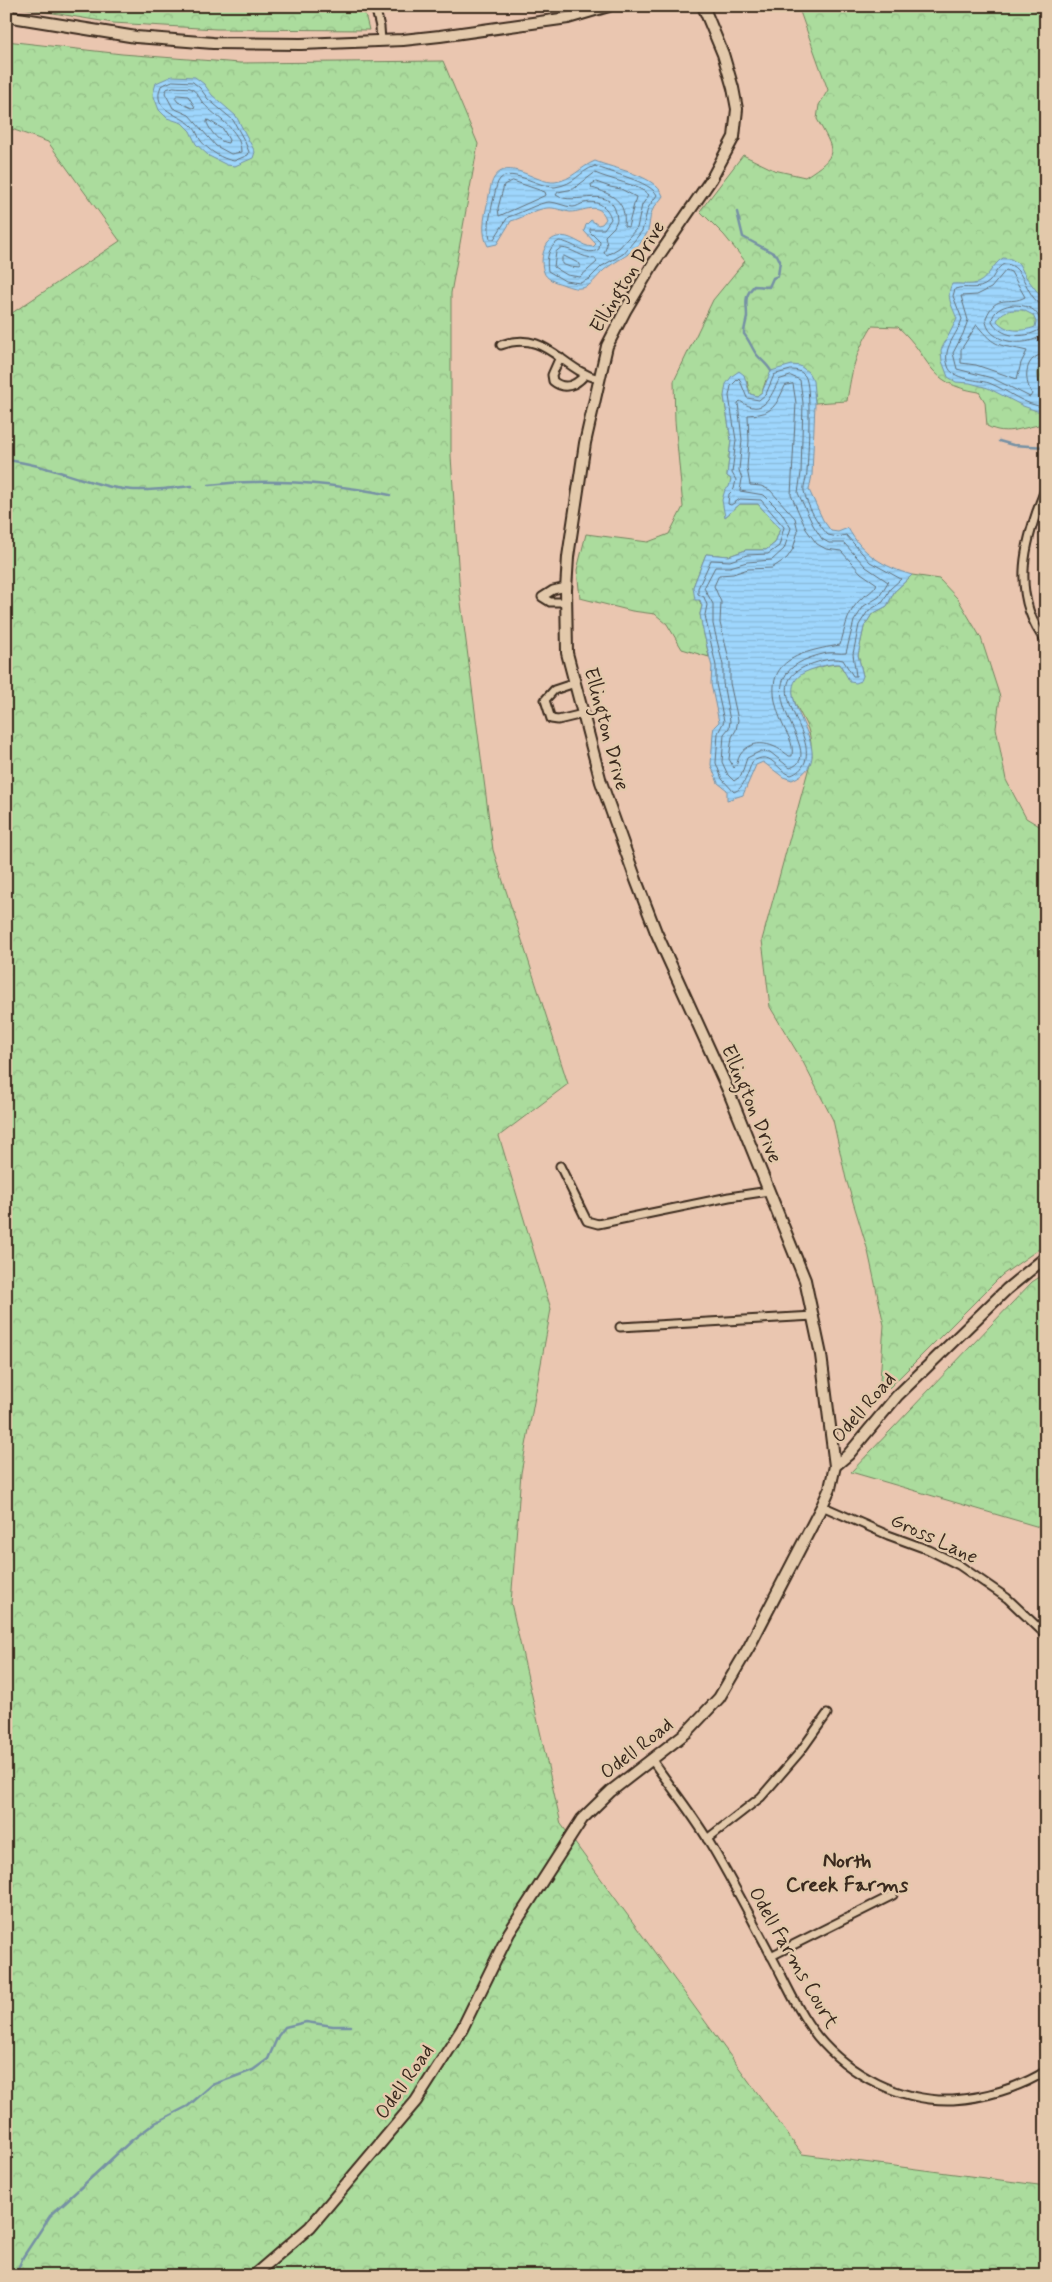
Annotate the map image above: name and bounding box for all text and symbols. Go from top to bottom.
street label: Ellington Drive [584,216,674,339]
street label: Ellington Drive [575,665,635,794]
street label: Ellington Drive [712,1041,788,1168]
street label: Odell Road [826,1367,902,1449]
street label: Gross Lane [886,1507,982,1571]
street label: Odell Road [595,1712,679,1786]
district label: North Creek Farms [786,1847,909,1899]
street label: Odell Farms Court [742,1882,845,2034]
street label: Odell Road [369,2039,441,2125]

